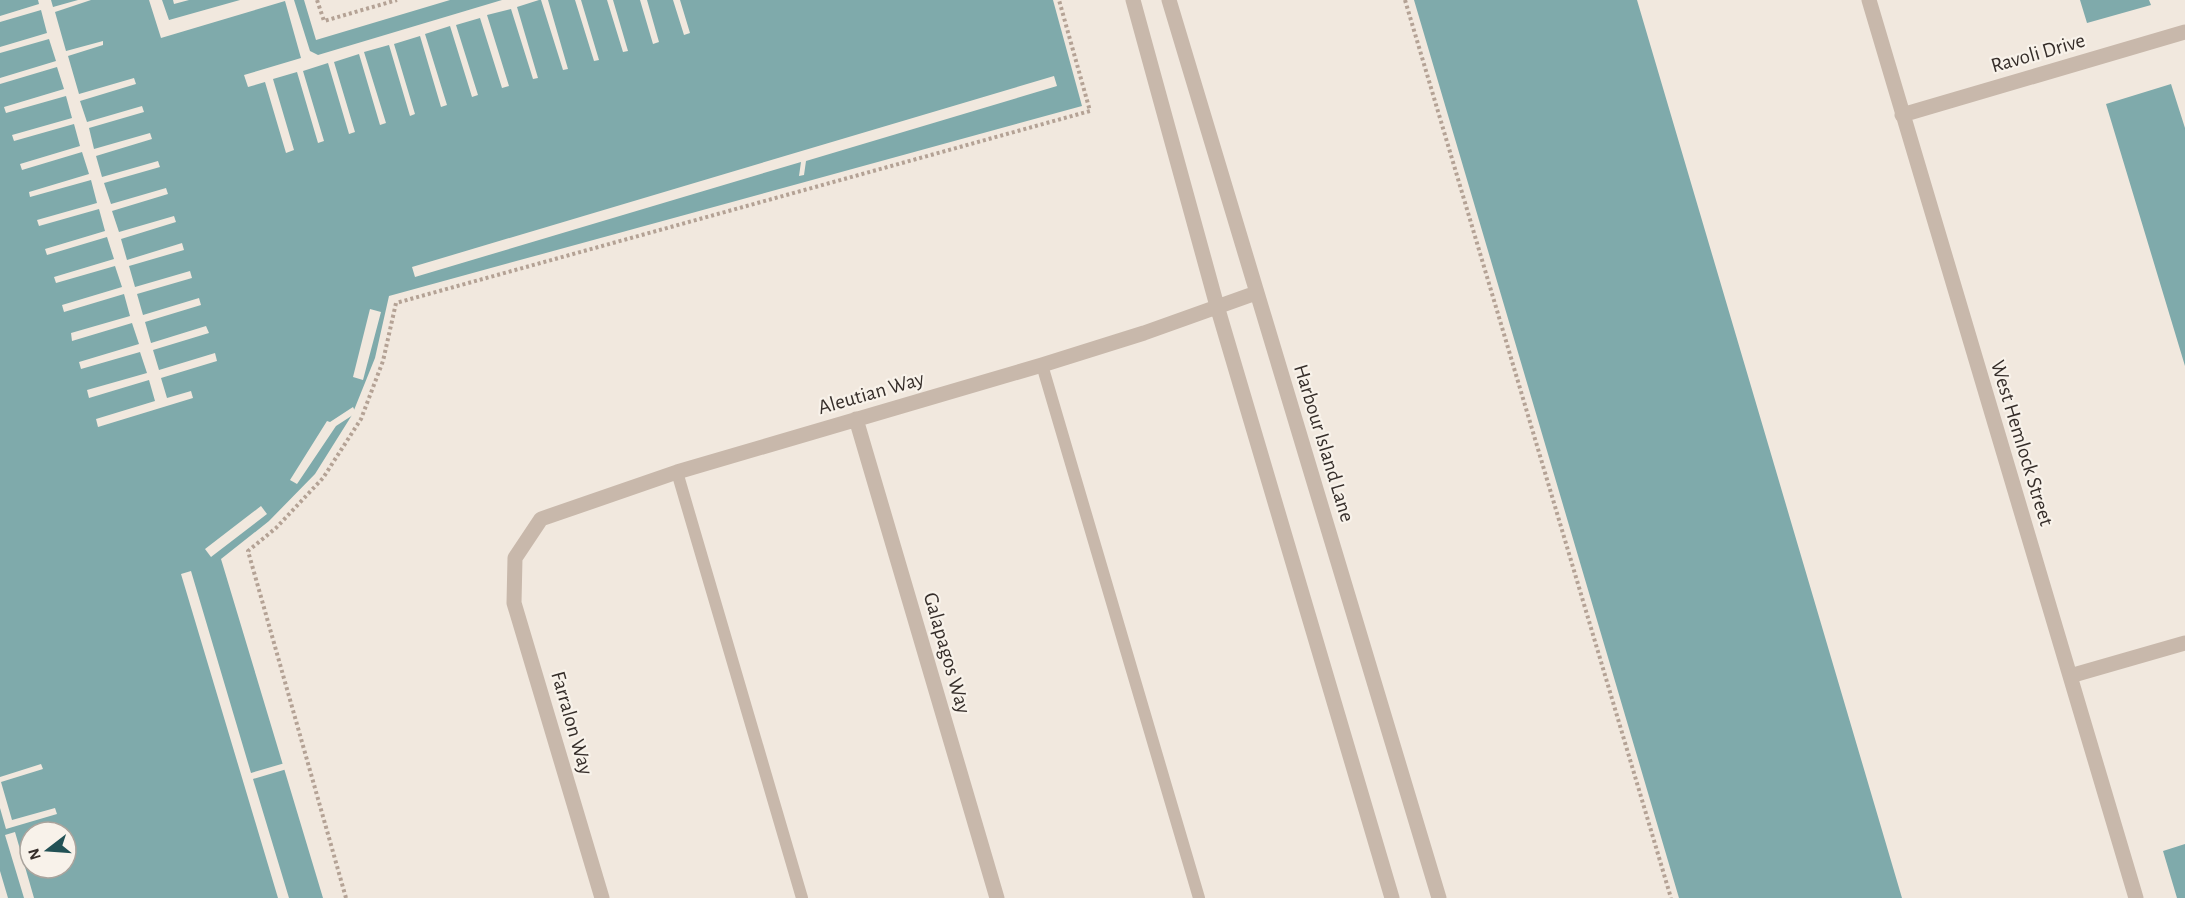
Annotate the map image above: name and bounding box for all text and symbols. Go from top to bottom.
street label: Ravoli Drive [1988,30,2088,76]
street label: West Hemlock Street [1987,358,2057,529]
street label: Harbour Island Lane [1290,362,1358,524]
street label: Aleutian Way [816,368,926,418]
street label: Galapagos Way [920,590,974,716]
street label: Farralon Way [547,669,597,777]
north arrow [18,820,78,880]
text: N [25,846,44,862]

